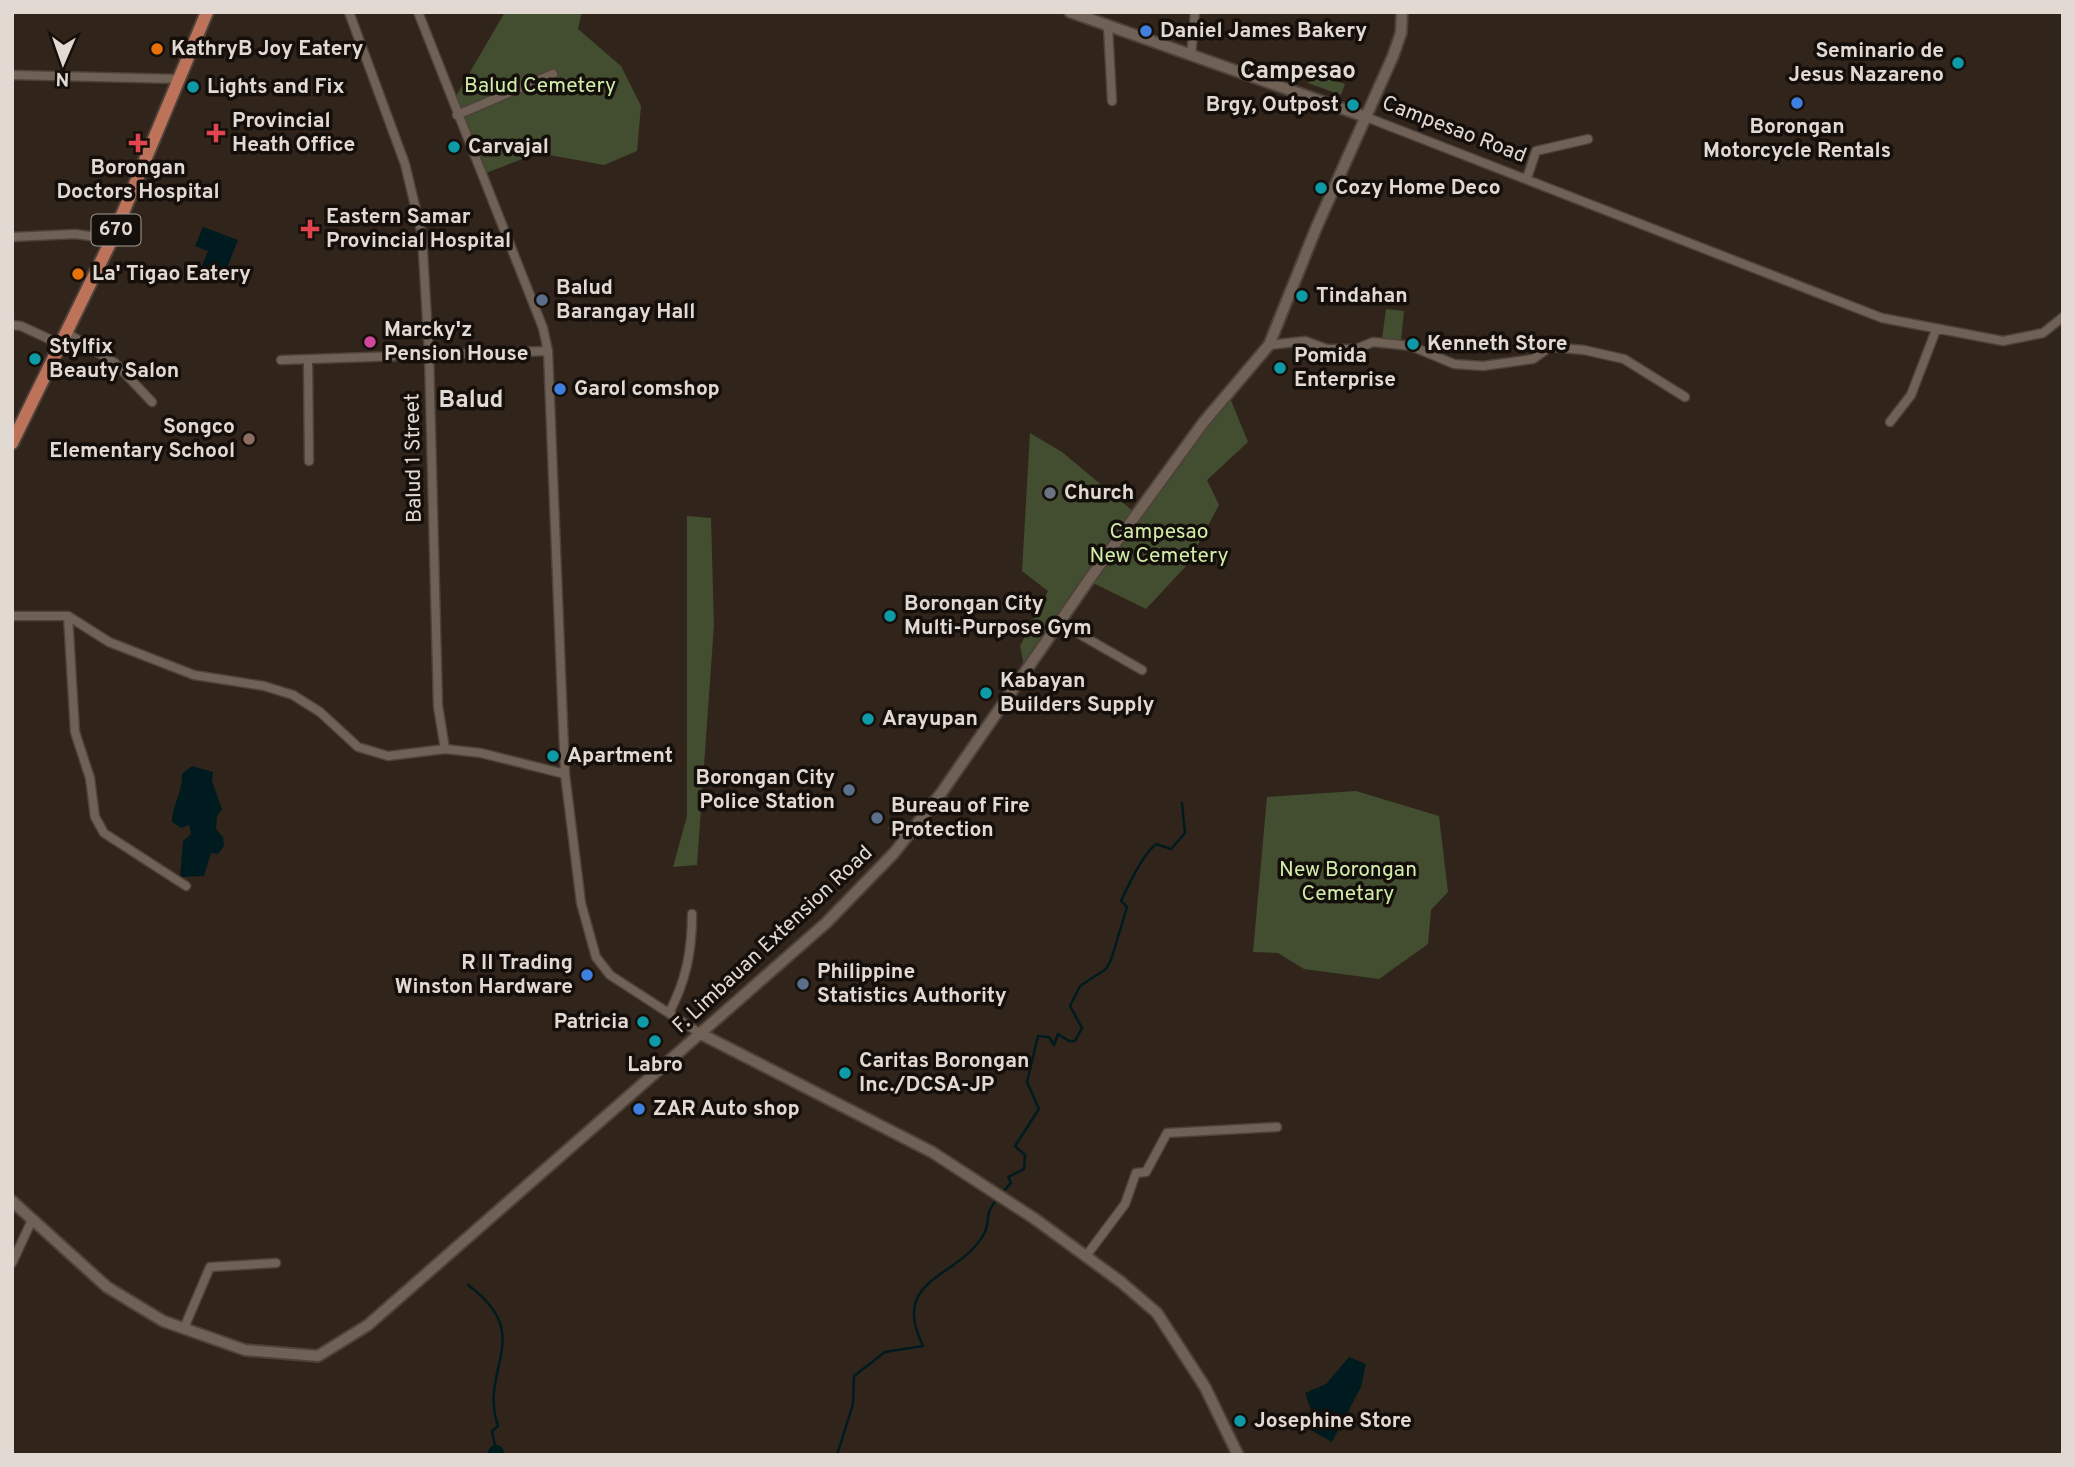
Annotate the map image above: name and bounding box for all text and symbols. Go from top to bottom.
place label: Daniel James Bakery [1160,18,1367,45]
marker: Daniel James Bakery [1138,23,1154,39]
north arrow [28,28,98,98]
place label: KathryB Joy Eatery [171,36,363,63]
place label: Seminario de Jesus Nazareno [1788,38,1944,89]
marker: KathryB Joy Eatery [149,41,165,57]
marker: Seminario de Jesus Nazareno [1950,55,1966,71]
district label: Campesao [1240,57,1356,87]
text: N [55,66,70,90]
park label: Balud Cemetery [464,73,616,100]
place label: Lights and Fix [207,74,345,101]
marker: Lights and Fix [185,79,201,95]
street label: Campesao Road [1378,90,1530,170]
place label: Brgy, Outpost [1206,92,1339,119]
marker: Borongan Motorcycle Rentals [1789,95,1805,111]
marker: Brgy, Outpost [1345,97,1361,113]
place label: Provincial Heath Office [232,108,355,159]
place label: Borongan Motorcycle Rentals [1703,114,1891,165]
marker: Provincial Heath Office [206,123,226,143]
marker: Borongan Doctors Hospital [128,133,148,153]
place label: Carvajal [468,134,549,161]
marker: Carvajal [446,139,462,155]
place label: Borongan Doctors Hospital [56,155,220,206]
place label: Cozy Home Deco [1335,175,1501,202]
marker: Cozy Home Deco [1313,180,1329,196]
place label: Eastern Samar Provincial Hospital [326,204,511,255]
road number: 670 [92,214,140,246]
marker: Eastern Samar Provincial Hospital [300,219,320,239]
place label: La' Tigao Eatery [92,261,251,288]
marker: La' Tigao Eatery [70,266,86,282]
place label: Balud Barangay Hall [556,275,695,326]
place label: Tindahan [1316,283,1408,310]
marker: Tindahan [1294,288,1310,304]
marker: Balud Barangay Hall [534,292,550,308]
place label: Marcky'z Pension House [384,317,528,368]
place label: Kenneth Store [1427,331,1567,358]
place label: Stylfix Beauty Salon [49,334,179,385]
marker: Marcky'z Pension House [362,334,378,350]
marker: Kenneth Store [1405,336,1421,352]
place label: Pomida Enterprise [1294,343,1396,394]
marker: Stylfix Beauty Salon [27,351,43,367]
marker: Pomida Enterprise [1272,360,1288,376]
place label: Garol comshop [574,376,720,403]
marker: Garol comshop [552,381,568,397]
district label: Balud [439,386,503,416]
street label: Balud 1 Street [399,393,429,523]
place label: Songco Elementary School [49,414,235,465]
marker: Songco Elementary School [241,431,257,447]
place label: Church [1064,480,1134,507]
marker: Church [1042,485,1058,501]
park label: Campesao New Cemetery [1089,519,1229,570]
place label: Borongan City Multi-Purpose Gym [904,591,1092,642]
marker: Borongan City Multi-Purpose Gym [882,608,898,624]
place label: Kabayan Builders Supply [1000,668,1155,719]
marker: Kabayan Builders Supply [978,685,994,701]
place label: Arayupan [882,706,978,733]
marker: Arayupan [860,711,876,727]
place label: Apartment [567,743,673,770]
marker: Apartment [545,748,561,764]
place label: Borongan City Police Station [695,765,835,816]
marker: Borongan City Police Station [841,782,857,798]
place label: Bureau of Fire Protection [891,793,1030,844]
marker: Bureau of Fire Protection [869,810,885,826]
street label: F. Limbauan Extension Road [667,840,879,1040]
park label: New Borongan Cemetary [1279,857,1417,908]
place label: R II Trading Winston Hardware [395,950,573,1001]
place label: Philippine Statistics Authority [817,959,1007,1010]
marker: R II Trading Winston Hardware [579,967,595,983]
marker: Philippine Statistics Authority [795,976,811,992]
place label: Patricia [554,1009,629,1036]
marker: Patricia [635,1014,651,1030]
marker: Labro [647,1033,663,1049]
place label: Caritas Borongan Inc./DCSA-JP [859,1048,1029,1099]
place label: Labro [627,1052,683,1079]
marker: Caritas Borongan Inc./DCSA-JP [837,1065,853,1081]
place label: ZAR Auto shop [653,1096,800,1123]
marker: ZAR Auto shop [631,1101,647,1117]
place label: Josephine Store [1254,1408,1412,1435]
marker: Josephine Store [1232,1413,1248,1429]

